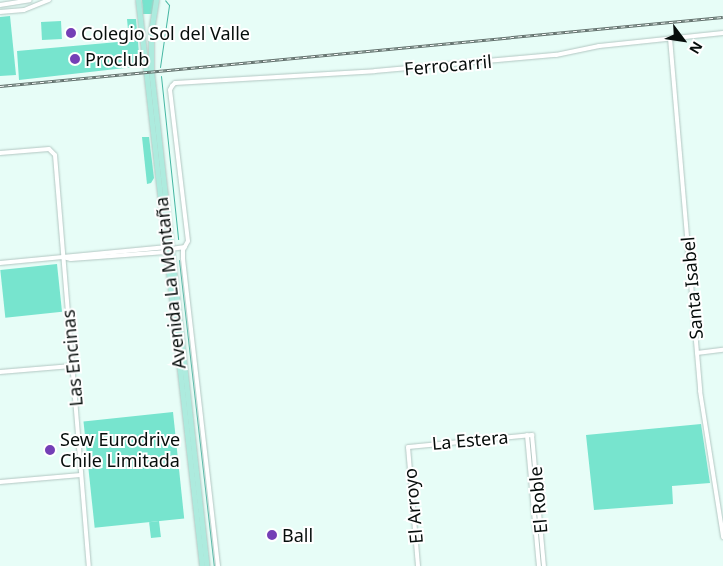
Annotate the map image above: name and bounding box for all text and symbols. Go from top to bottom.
north arrow [658,15,708,65]
place label: Colegio Sol del Valle [81,22,250,44]
marker: Colegio Sol del Valle [65,27,77,39]
text: N [685,38,707,58]
place label: Proclub [85,48,149,70]
street label: Ferrocarril [403,50,493,80]
marker: Proclub [69,53,81,65]
street label: Avenida La Montaña [150,196,190,370]
street label: Santa Isabel [677,236,707,340]
street label: Las Encinas [57,309,87,407]
street label: La Estera [431,426,509,454]
place label: Sew Eurodrive Chile Limitada [60,429,180,472]
marker: Sew Eurodrive Chile Limitada [44,444,56,456]
street label: El Roble [524,466,552,534]
street label: El Arroyo [399,467,427,545]
place label: Ball [282,524,313,546]
marker: Ball [266,529,278,541]

